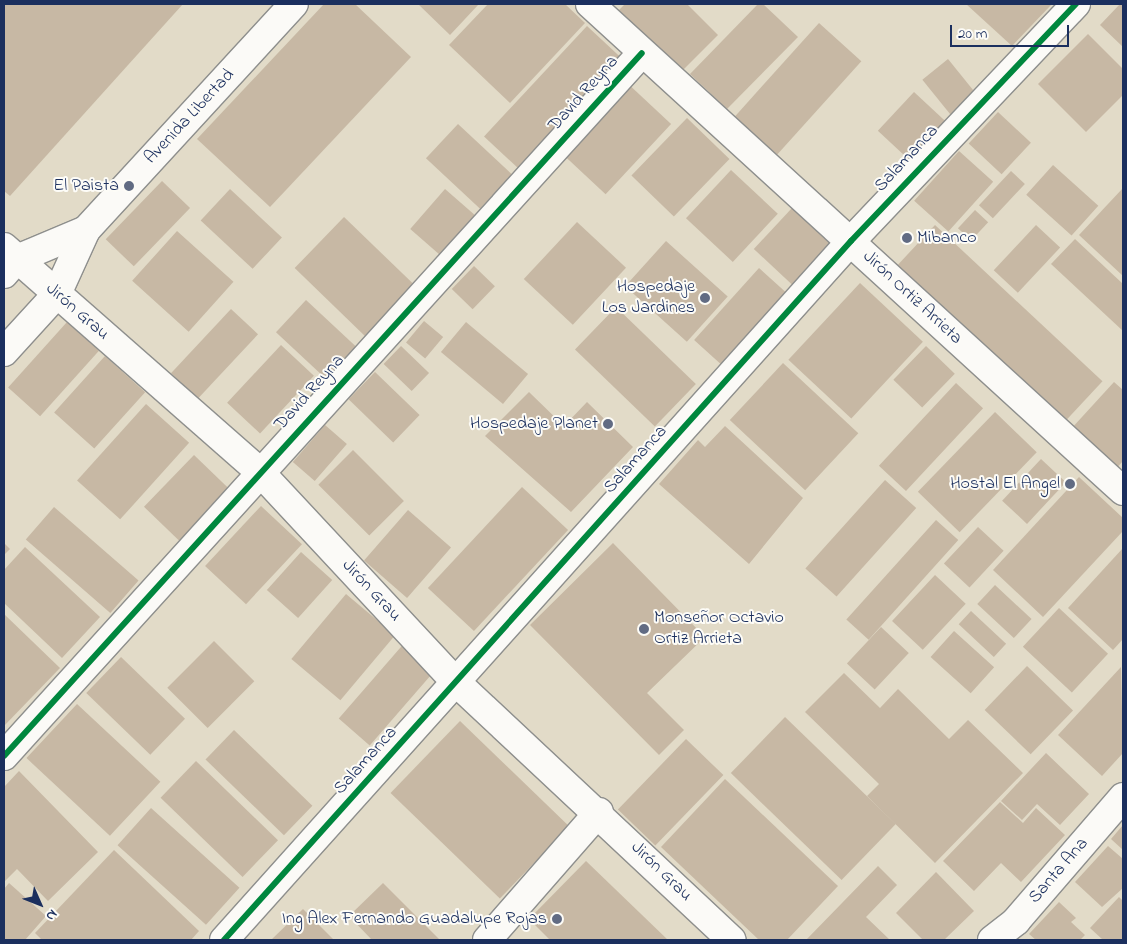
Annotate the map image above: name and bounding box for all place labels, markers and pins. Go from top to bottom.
place label: El Paista [53,175,119,197]
marker: El Paista [123,180,135,192]
place label: Mibanco [917,227,977,249]
marker: Mibanco [901,232,913,244]
place label: Hospedaje Los Jardines [602,277,695,320]
marker: Hospedaje Los Jardines [699,292,711,304]
place label: Hospedaje Planet [470,413,598,435]
marker: Hospedaje Planet [602,418,614,430]
place label: Hostal El Angel [950,473,1060,495]
marker: Hostal El Angel [1064,478,1076,490]
place label: Monseñor Octavio Ortiz Arrieta [654,608,784,650]
marker: Monseñor Octavio Ortiz Arrieta [638,623,650,635]
place label: Ing Alex Fernando Guadalupe Rojas [282,908,547,930]
marker: Ing Alex Fernando Guadalupe Rojas [551,913,563,925]

